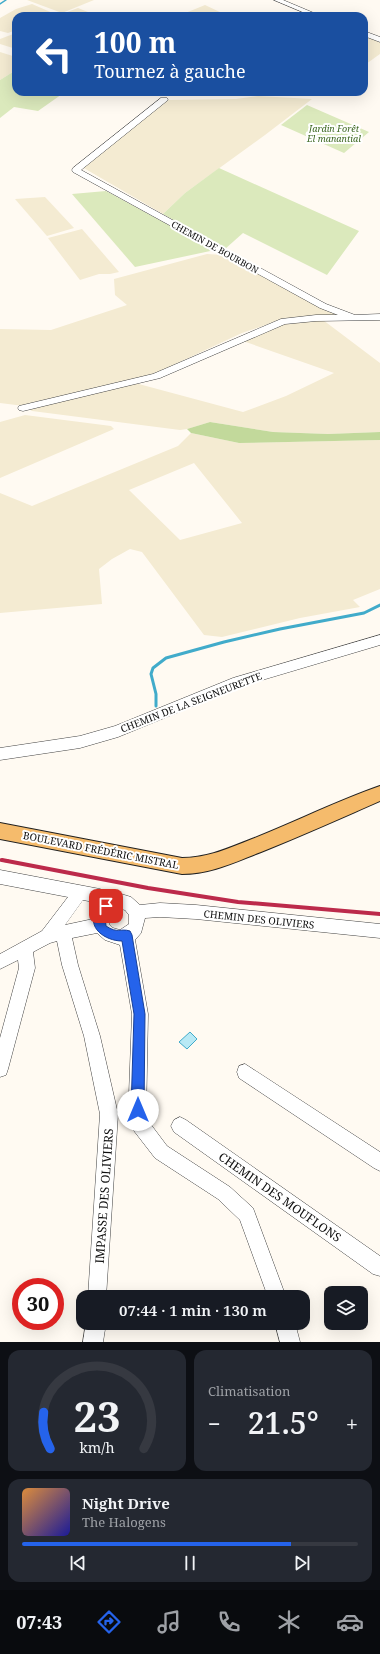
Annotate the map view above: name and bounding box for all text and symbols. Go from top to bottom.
text: 100 m [94,23,176,61]
icon: left [28,28,80,80]
text: Tournez à gauche [94,59,246,83]
park label: Jardin Forêt El manantial [306,122,361,145]
street label: CHEMIN DE BOURBON [169,218,261,277]
street label: CHEMIN DE LA SEIGNEURETTE [118,669,264,735]
street label: BOULEVARD FRÉDÉRIC MISTRAL [22,828,180,872]
pin [89,889,123,923]
icon: arrive [95,895,117,917]
street label: CHEMIN DES OLIVIERS [203,906,315,932]
position arrow [117,1089,159,1131]
street label: IMPASSE DES OLIVIERS [91,1128,117,1264]
street label: CHEMIN DES MOUFLONS [215,1148,345,1246]
speed limit sign: 30 [12,1278,64,1330]
map controls [324,1286,368,1330]
button: layers [324,1286,368,1330]
text: 07:44 · 1 min · 130 m [119,1300,267,1320]
text: Climatisation [208,1382,290,1400]
text: 23 [73,1387,121,1443]
text: 21.5° [248,1402,319,1443]
text: − [208,1408,221,1438]
text: + [346,1408,358,1438]
text: km/h [79,1437,115,1456]
text: Night Drive [82,1493,170,1513]
text: The Halogens [82,1513,166,1531]
icon: previous [67,1552,89,1574]
icon: pause [179,1552,201,1574]
icon: next [291,1552,313,1574]
icon: directions [95,1608,123,1636]
icon: music [155,1608,183,1636]
icon: phone [215,1608,243,1636]
icon: climate [275,1608,303,1636]
icon: car [336,1608,364,1636]
text: 07:43 [16,1610,62,1634]

